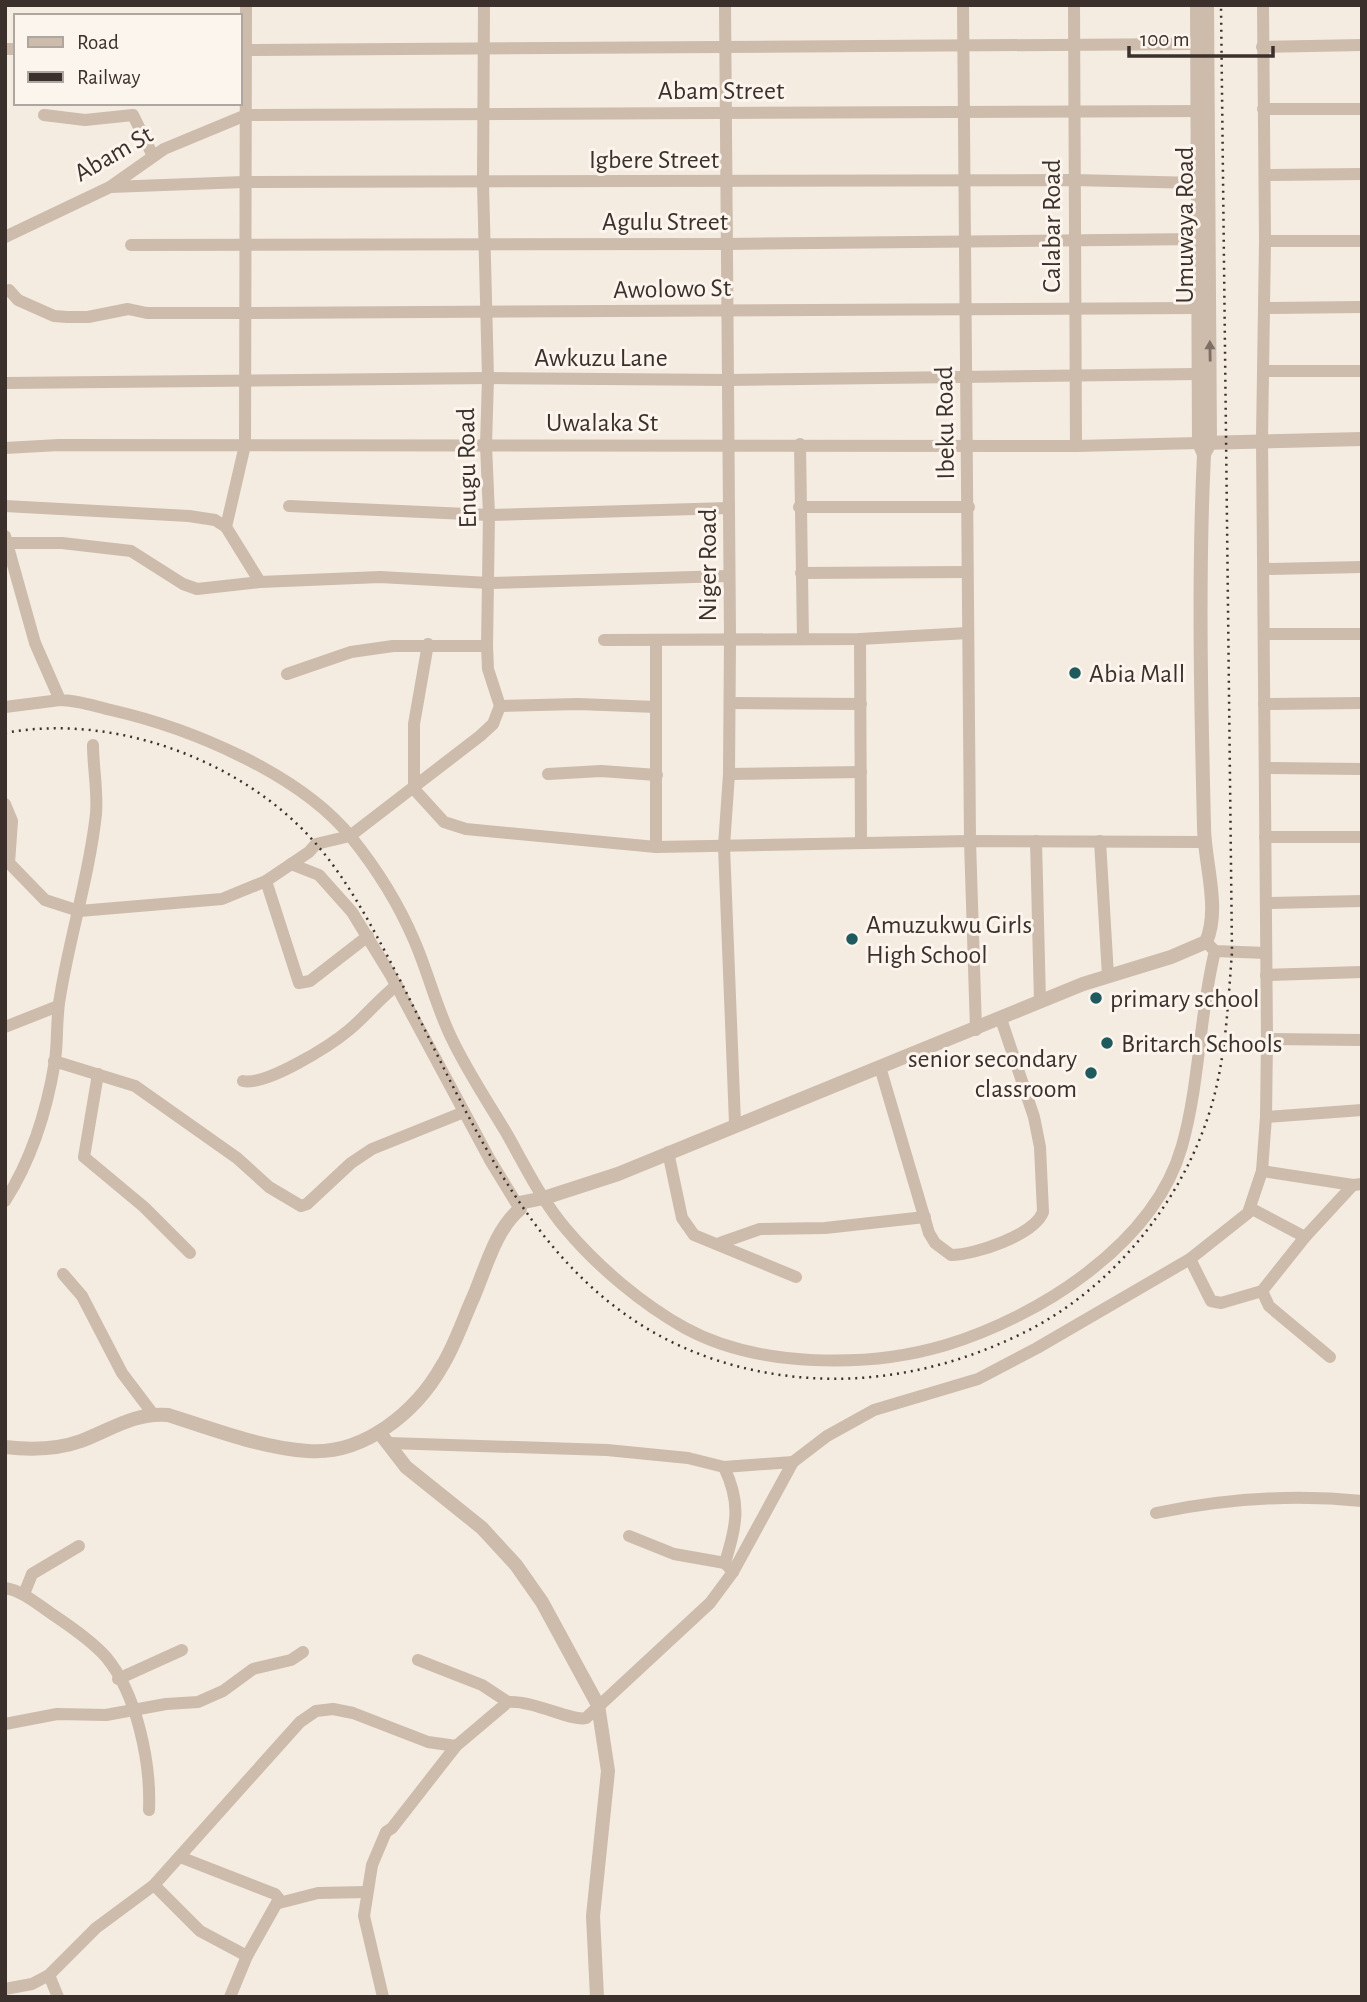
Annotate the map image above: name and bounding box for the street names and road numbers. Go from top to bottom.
street label: Abam Street [658,78,784,104]
street label: Abam St [70,121,157,187]
street label: Igbere Street [589,147,719,173]
street label: Umuwaya Road [1172,147,1198,303]
street label: Calabar Road [1039,159,1065,293]
street label: Agulu Street [602,209,728,235]
street label: Awolowo St [613,275,731,303]
street label: Awkuzu Lane [534,345,668,371]
street label: Ibeku Road [931,366,959,480]
street label: Enugu Road [453,407,481,529]
street label: Uwalaka St [546,410,658,436]
street label: Niger Road [695,508,721,622]

